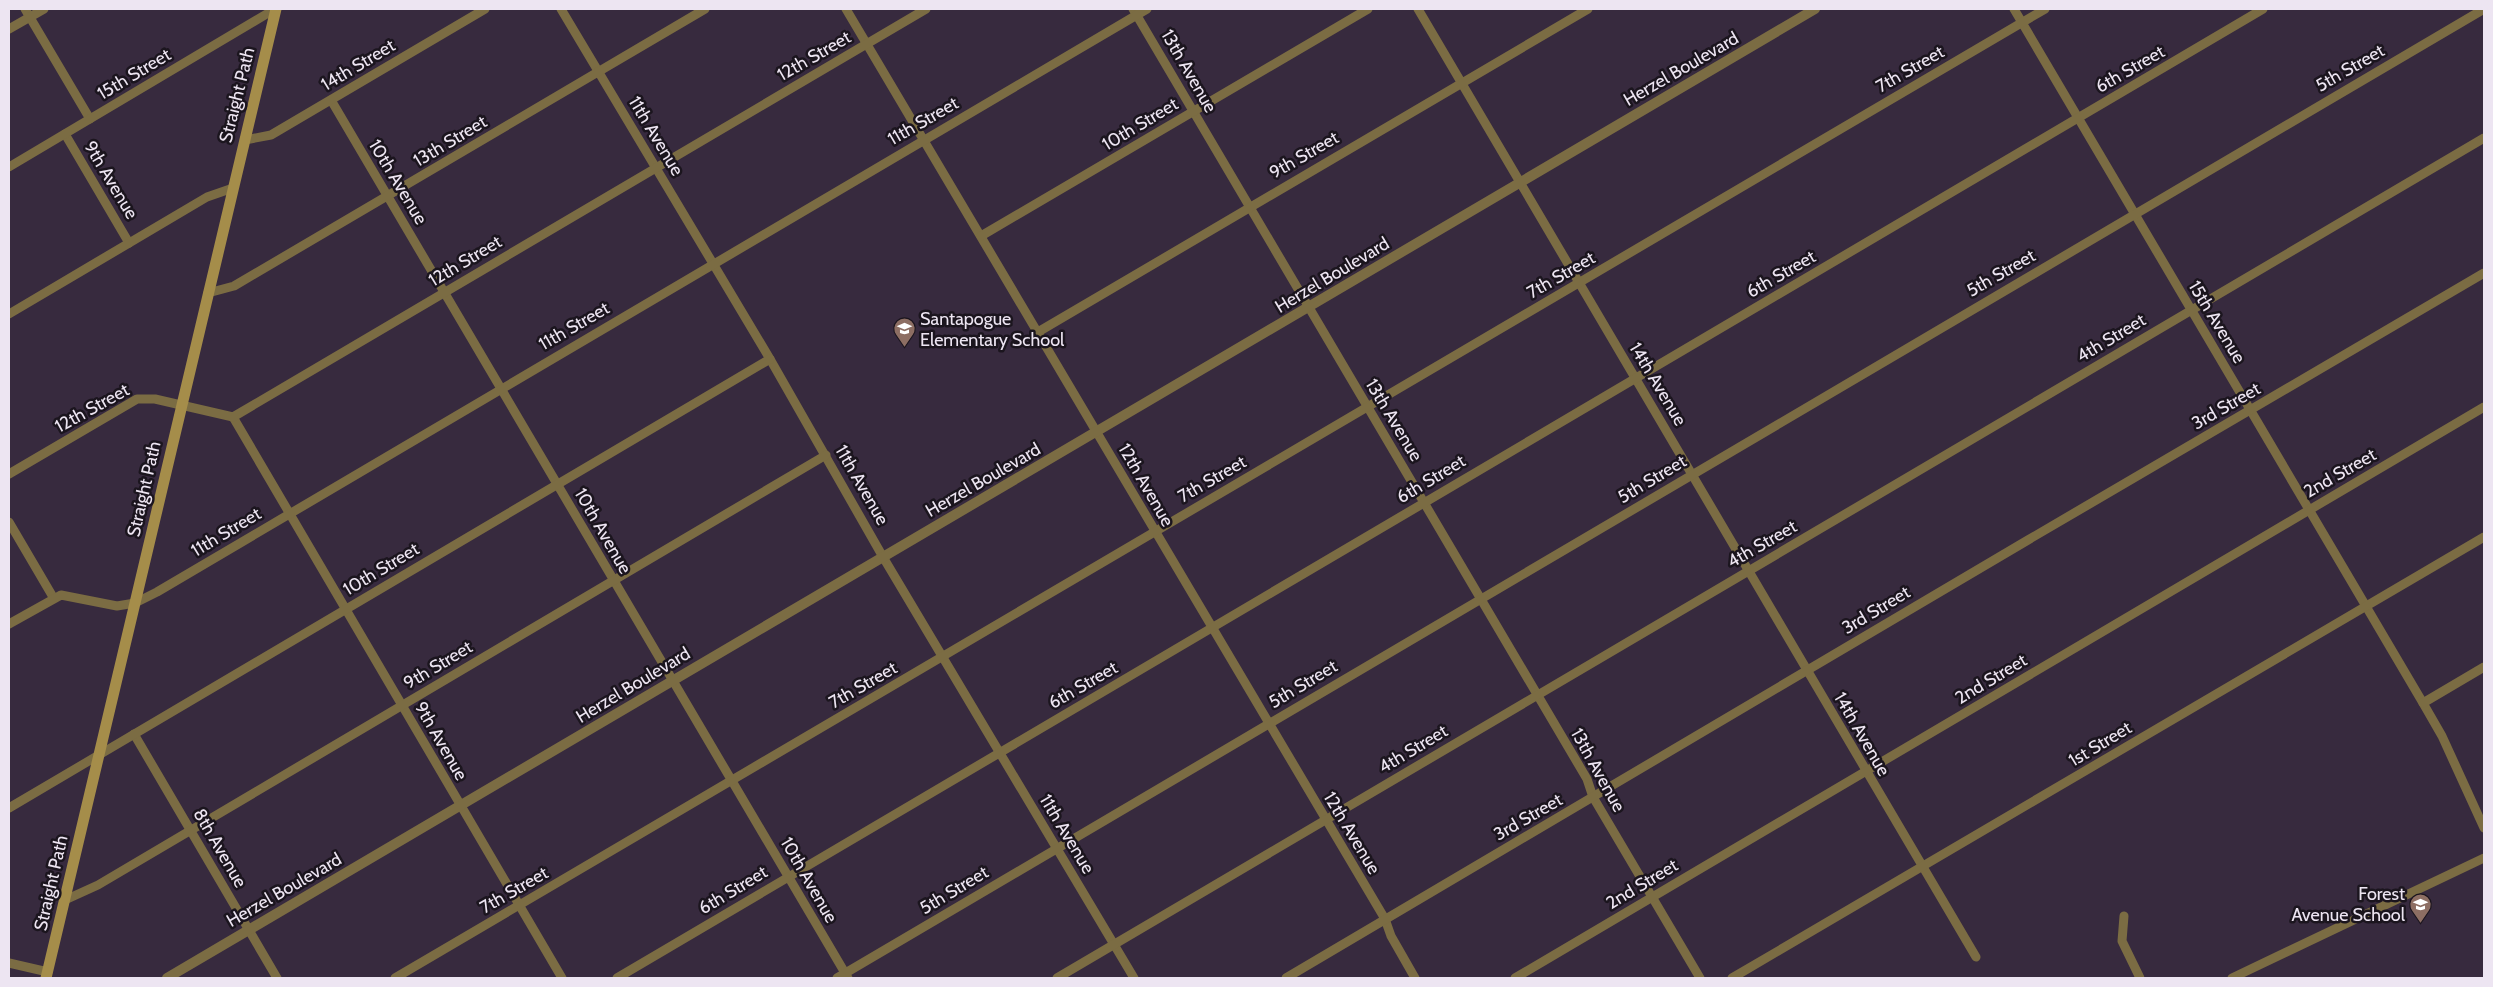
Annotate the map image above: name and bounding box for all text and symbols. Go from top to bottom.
street label: 13th Avenue [1156,25,1222,117]
street label: 12th Street [773,26,855,86]
street label: Herzel Boulevard [1619,27,1743,111]
street label: 14th Street [317,34,399,96]
street label: 6th Street [2091,40,2169,98]
street label: 5th Street [2312,40,2388,96]
street label: 7th Street [1872,41,1948,97]
street label: 15th Street [93,44,175,104]
street label: Straight Path [215,45,259,145]
street label: 11th Avenue [624,92,688,180]
street label: 11th Street [884,92,962,150]
street label: 10th Street [1098,93,1182,155]
street label: 13th Street [409,111,491,171]
street label: 9th Street [1265,126,1343,184]
street label: 10th Avenue [364,135,432,229]
street label: 9th Avenue [79,137,143,223]
street label: 12th Street [424,231,506,291]
street label: Herzel Boulevard [1271,232,1393,318]
street label: 6th Street [1742,245,1820,303]
street label: 5th Street [1963,245,2039,301]
street label: 7th Street [1523,247,1599,303]
street label: 15th Avenue [2184,277,2250,367]
street label: 11th Street [535,297,613,355]
place label: Santapogue Elementary School [920,308,1065,351]
street label: 4th Street [2073,309,2149,367]
school or university icon: Santapogue Elementary School [892,317,916,348]
street label: 14th Avenue [1625,338,1691,430]
street label: 13th Avenue [1361,375,1427,465]
street label: 3rd Street [2188,378,2264,434]
street label: 12th Street [51,379,133,437]
street label: Herzel Boulevard [921,438,1045,522]
street label: Straight Path [122,439,166,539]
street label: 12th Avenue [1113,440,1179,530]
street label: 11th Avenue [830,441,894,529]
street label: 2nd Street [2300,444,2380,502]
street label: 6th Street [1393,450,1469,508]
street label: 5th Street [1614,450,1690,508]
street label: 7th Street [1174,451,1250,507]
street label: 10th Avenue [570,484,636,578]
street label: 11th Street [187,503,265,561]
street label: 4th Street [1723,515,1801,573]
street label: 10th Street [339,538,423,600]
street label: 3rd Street [1838,581,1914,639]
street label: 9th Street [400,636,476,694]
street label: Herzel Boulevard [572,642,694,728]
street label: 2nd Street [1951,649,2031,709]
street label: 5th Street [1265,655,1341,713]
street label: 6th Street [1044,656,1122,714]
street label: 7th Street [825,657,901,713]
street label: 14th Avenue [1829,688,1895,780]
street label: 9th Avenue [410,698,472,784]
street label: 1st Street [2064,717,2136,771]
street label: 4th Street [1375,720,1451,778]
street label: 13th Avenue [1566,724,1630,816]
street label: 12th Avenue [1319,788,1385,878]
street label: 3rd Street [1490,789,1566,845]
street label: 11th Avenue [1035,790,1099,878]
street label: 8th Avenue [189,804,251,892]
street label: Straight Path [29,833,73,933]
street label: 10th Avenue [776,833,842,927]
street label: Herzel Boulevard [222,848,346,932]
street label: 2nd Street [1602,854,1682,914]
street label: 6th Street [695,861,771,919]
street label: 5th Street [916,861,992,919]
street label: 7th Street [476,862,552,918]
place label: Forest Avenue School [2291,883,2406,926]
school or university icon: Forest Avenue School [2409,892,2433,923]

